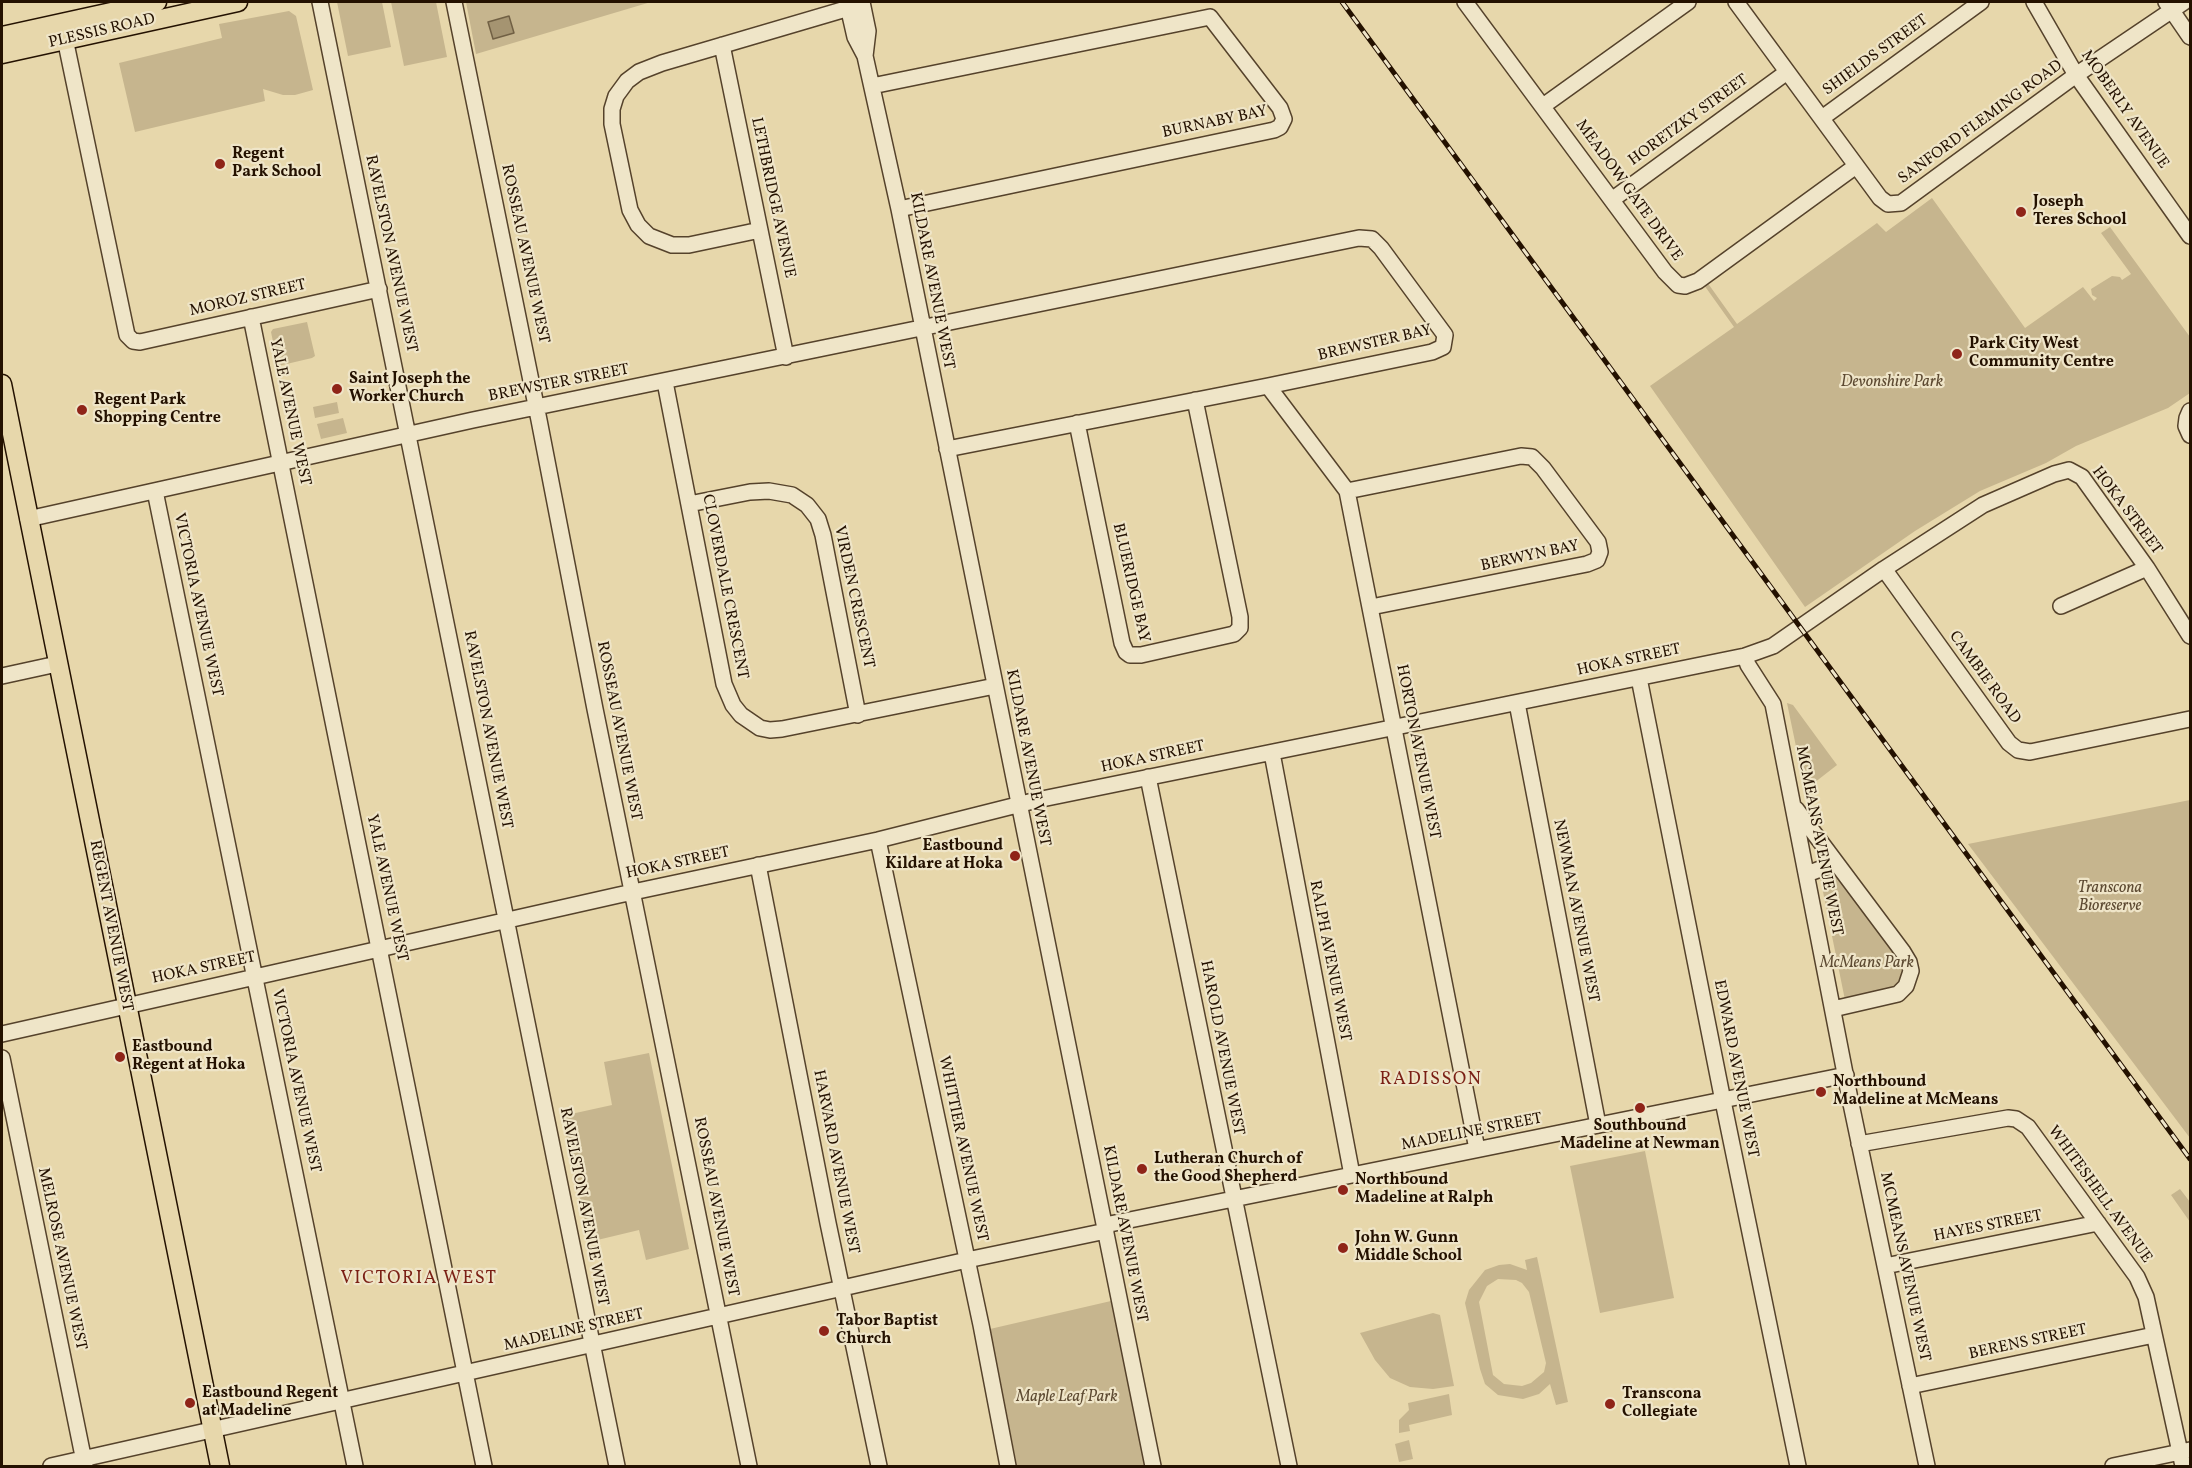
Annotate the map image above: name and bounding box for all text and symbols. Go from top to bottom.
street label: PLESSIS ROAD [47,10,157,54]
street label: SHIELDS STREET [1820,11,1932,101]
street label: MOBERLY AVENUE [2076,47,2172,173]
street label: SANFORD FLEMING ROAD [1895,57,2067,189]
street label: HORETZKY STREET [1625,71,1753,171]
street label: BURNABY BAY [1161,103,1269,143]
street label: LETHBRIDGE AVENUE [746,116,798,280]
street label: MEADOW GATE DRIVE [1570,117,1686,265]
place label: Regent Park School [232,145,321,183]
street label: RAVELSTON AVENUE WEST [360,153,420,355]
marker: Regent Park School [213,157,227,171]
street label: ROSSEAU AVENUE WEST [496,163,552,345]
street label: KILDARE AVENUE WEST [904,191,958,371]
place label: Joseph Teres School [2033,193,2127,231]
marker: Joseph Teres School [2014,205,2028,219]
street label: MOROZ STREET [188,276,308,322]
street label: BREWSTER BAY [1316,322,1434,366]
place label: Park City West Community Centre [1969,335,2114,373]
street label: YALE AVENUE WEST [264,337,314,487]
marker: Park City West Community Centre [1950,347,1964,361]
street label: BREWSTER STREET [487,361,631,407]
place label: Saint Joseph the Worker Church [349,370,470,408]
park label: Devonshire Park [1841,373,1943,393]
marker: Saint Joseph the Worker Church [330,382,344,396]
place label: Regent Park Shopping Centre [94,391,221,429]
marker: Regent Park Shopping Centre [75,403,89,417]
street label: HOKA STREET [2087,463,2165,559]
street label: CLOVERDALE CRESCENT [697,493,751,681]
street label: VICTORIA AVENUE WEST [168,511,226,699]
street label: BLUERIDGE BAY [1107,522,1153,644]
street label: VIRDEN CRESCENT [829,524,877,670]
street label: BERWYN BAY [1479,537,1581,577]
street label: CAMBIE ROAD [1944,628,2024,728]
street label: RAVELSTON AVENUE WEST [458,629,516,831]
street label: ROSSEAU AVENUE WEST [591,640,645,822]
street label: HOKA STREET [1575,641,1683,681]
street label: HORTON AVENUE WEST [1391,663,1443,841]
street label: KILDARE AVENUE WEST [1000,668,1054,848]
street label: HOKA STREET [1099,738,1207,778]
street label: MCMEANS AVENUE WEST [1790,744,1846,938]
street label: YALE AVENUE WEST [361,813,411,963]
street label: NEWMAN AVENUE WEST [1548,818,1602,1004]
place label: Eastbound Kildare at Hoka [885,837,1003,875]
street label: REGENT AVENUE WEST [84,839,136,1013]
street label: HOKA STREET [624,844,732,884]
marker: Eastbound Kildare at Hoka [1008,849,1022,863]
street label: RALPH AVENUE WEST [1304,879,1354,1043]
park label: Transcona Bioreserve [2078,879,2142,917]
street label: HOKA STREET [150,949,258,989]
park label: McMeans Park [1820,954,1914,974]
street label: HAROLD AVENUE WEST [1195,959,1247,1137]
street label: EDWARD AVENUE WEST [1708,978,1762,1160]
street label: VICTORIA AVENUE WEST [266,987,324,1175]
place label: Eastbound Regent at Hoka [132,1038,245,1076]
marker: Eastbound Regent at Hoka [113,1050,127,1064]
street label: WHITTIER AVENUE WEST [933,1054,991,1244]
street label: HARVARD AVENUE WEST [808,1068,862,1256]
district label: RADISSON [1380,1070,1482,1092]
place label: Northbound Madeline at McMeans [1833,1073,1998,1111]
marker: Northbound Madeline at McMeans [1814,1085,1828,1099]
marker: Southbound Madeline at Newman [1633,1101,1647,1115]
street label: RAVELSTON AVENUE WEST [554,1106,612,1308]
street label: MADELINE STREET [1400,1110,1544,1156]
street label: ROSSEAU AVENUE WEST [688,1116,742,1298]
place label: Southbound Madeline at Newman [1560,1117,1720,1155]
street label: WHITESHELL AVENUE [2043,1123,2155,1267]
street label: KILDARE AVENUE WEST [1097,1144,1151,1324]
place label: Lutheran Church of the Good Shepherd [1154,1150,1302,1188]
marker: Lutheran Church of the Good Shepherd [1135,1162,1149,1176]
street label: MELROSE AVENUE WEST [32,1166,90,1352]
place label: Northbound Madeline at Ralph [1355,1171,1493,1209]
street label: MCMEANS AVENUE WEST [1875,1171,1933,1363]
marker: Northbound Madeline at Ralph [1336,1183,1350,1197]
street label: HAYES STREET [1932,1207,2044,1247]
place label: John W. Gunn Middle School [1355,1229,1462,1267]
marker: John W. Gunn Middle School [1336,1241,1350,1255]
district label: VICTORIA WEST [340,1269,498,1291]
street label: MADELINE STREET [502,1306,646,1356]
place label: Tabor Baptist Church [836,1312,938,1350]
street label: BERENS STREET [1967,1321,2089,1365]
marker: Tabor Baptist Church [817,1324,831,1338]
place label: Eastbound Regent at Madeline [202,1384,338,1422]
place label: Transcona Collegiate [1622,1385,1701,1423]
park label: Maple Leaf Park [1016,1388,1118,1408]
marker: Eastbound Regent at Madeline [183,1396,197,1410]
marker: Transcona Collegiate [1603,1397,1617,1411]

